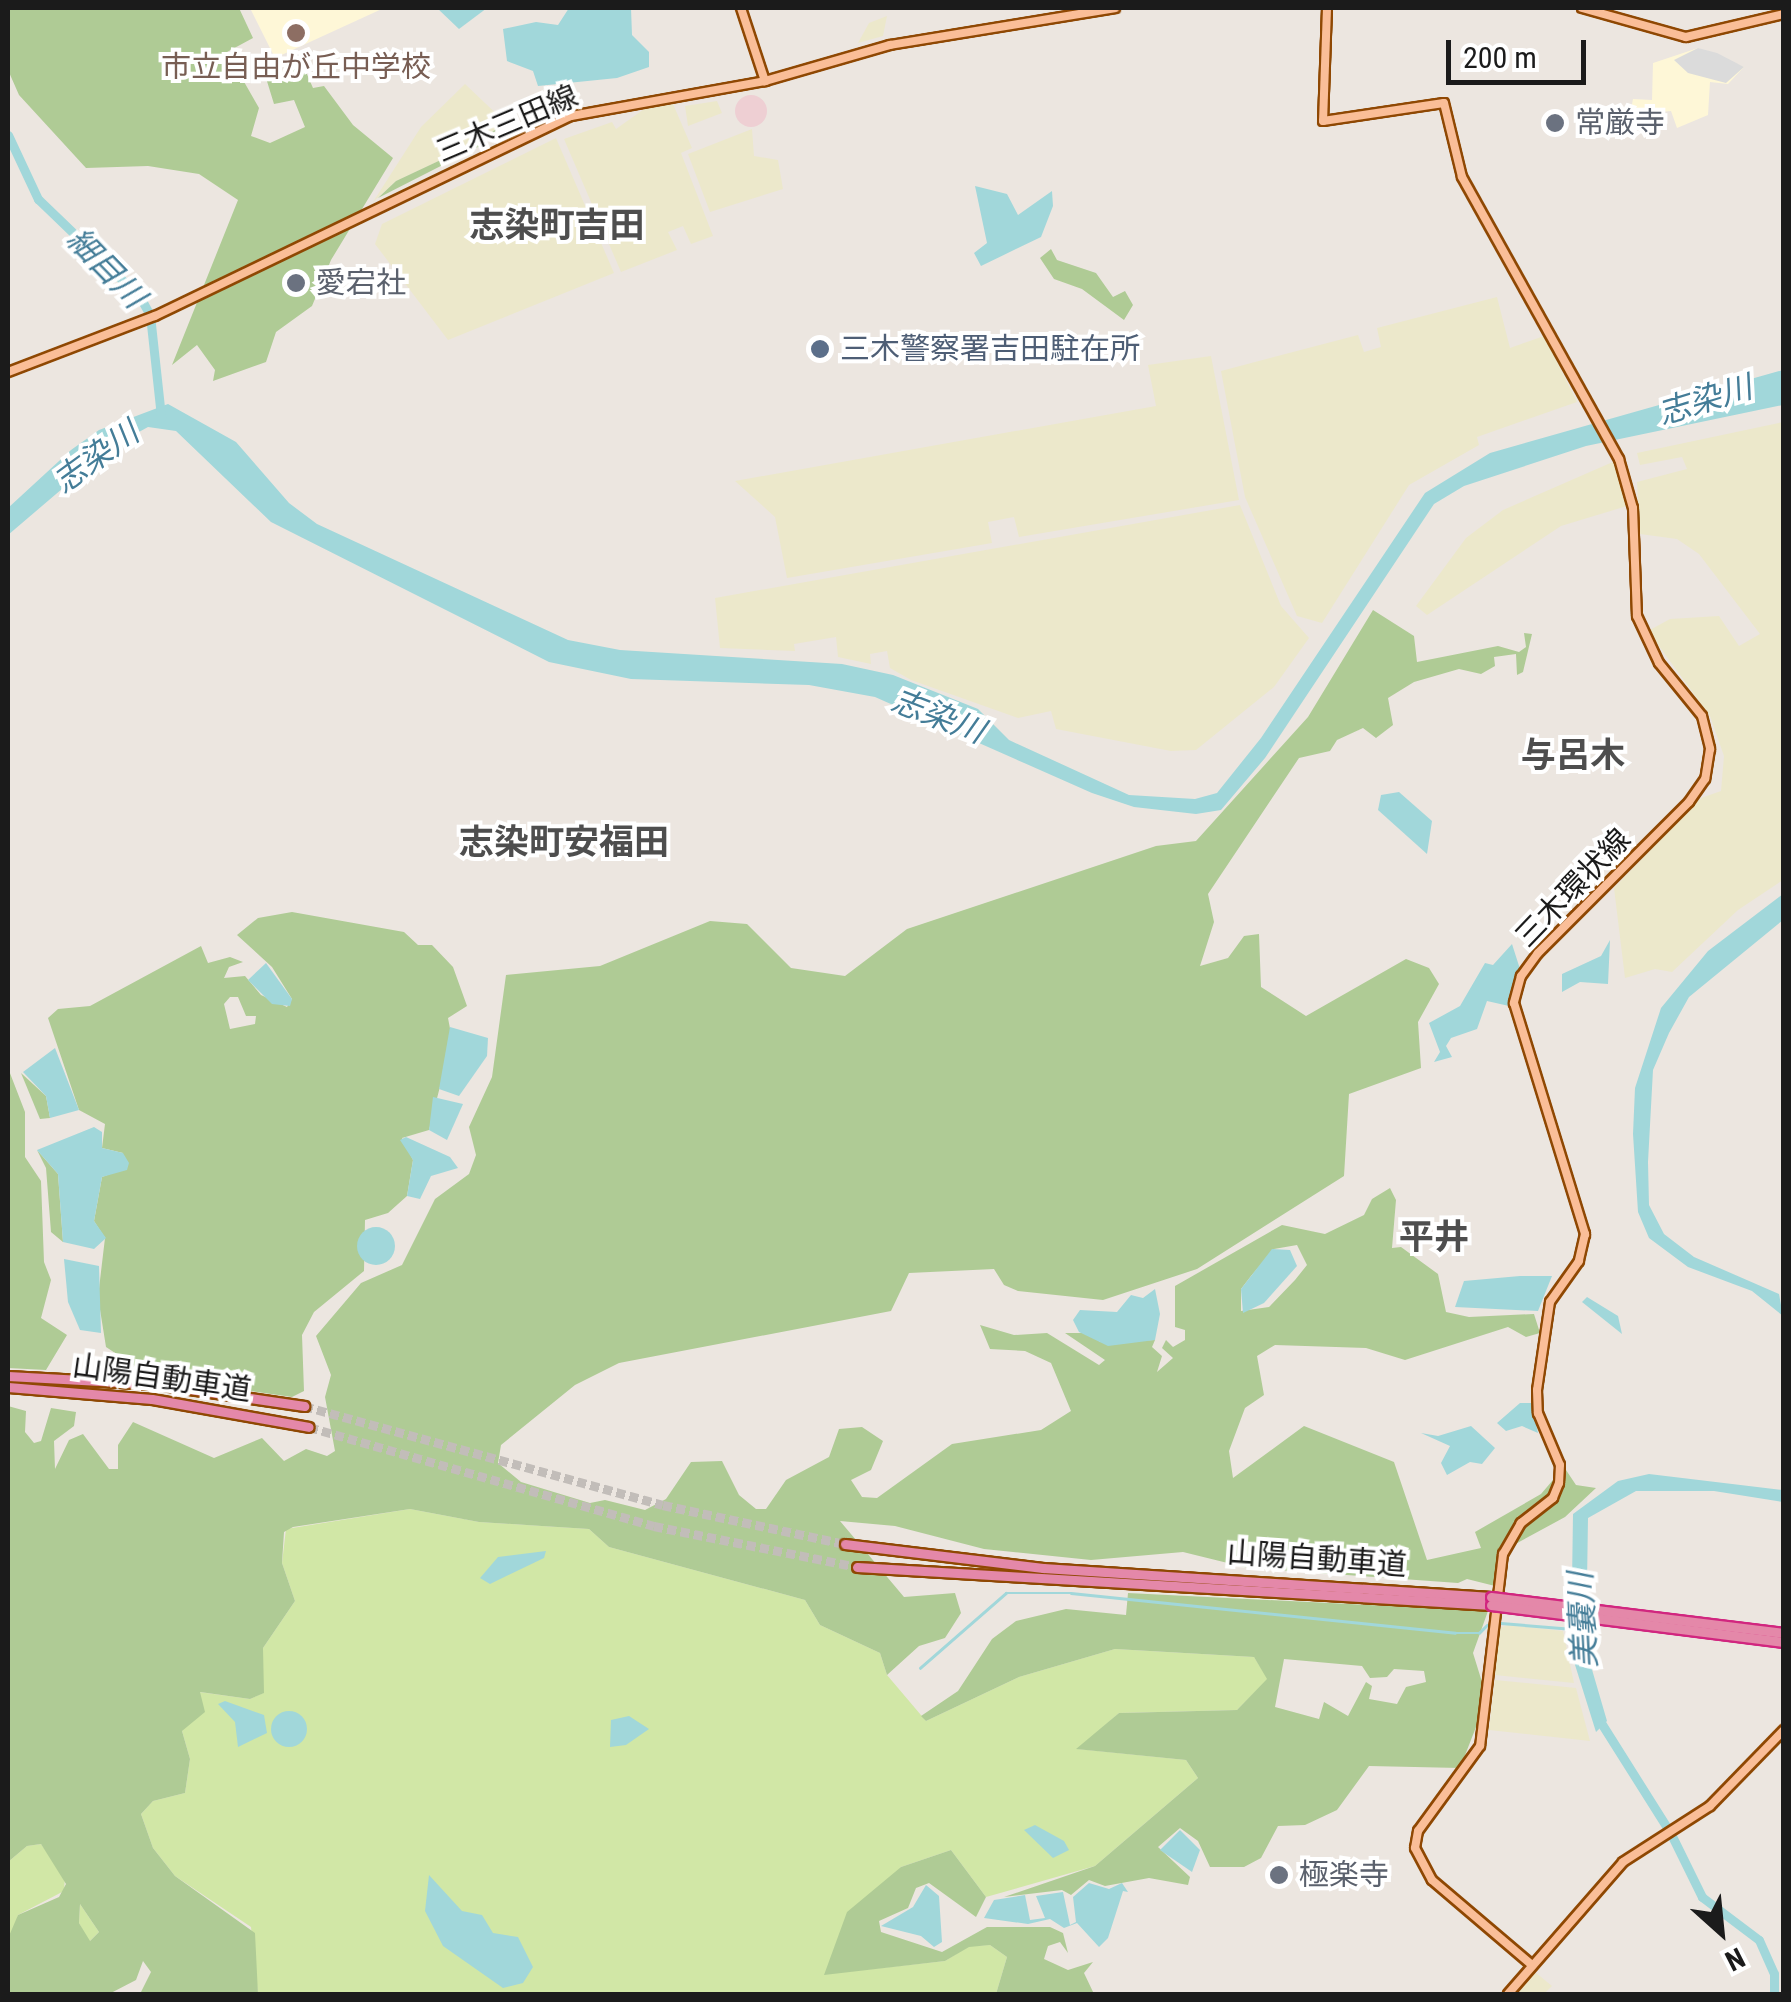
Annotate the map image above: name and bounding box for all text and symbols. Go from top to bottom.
scale bar [1451,20,1591,82]
marker: 市立自由が丘中学校 [285,22,307,44]
text: 200 m [1463,40,1537,75]
place label: 市立自由が丘中学校 [161,49,431,85]
street label: 三木三田線 [431,78,583,170]
place label: 常厳寺 [1575,105,1665,141]
marker: 常厳寺 [1544,112,1566,134]
district label: 志染町吉田 [470,205,644,247]
water label: 細目川 [59,220,153,316]
place label: 愛宕社 [316,265,406,301]
marker: 愛宕社 [285,272,307,294]
place label: 三木警察署吉田駐在所 [840,331,1140,367]
marker: 三木警察署吉田駐在所 [809,338,831,360]
water label: 志染川 [1653,368,1757,432]
water label: 志染川 [46,413,146,501]
water label: 志染川 [886,681,990,751]
district label: 与呂木 [1521,735,1625,777]
district label: 志染町安福田 [459,822,669,864]
street label: 三木環状線 [1508,822,1638,954]
district label: 平井 [1399,1217,1469,1259]
street label: 山陽自動車道 [70,1348,254,1408]
street label: 山陽自動車道 [1226,1535,1408,1583]
water label: 美嚢川 [1561,1571,1605,1669]
place label: 極楽寺 [1299,1857,1389,1893]
marker: 極楽寺 [1268,1864,1290,1886]
north arrow [1671,1882,1771,1982]
text: N [1720,1941,1750,1978]

